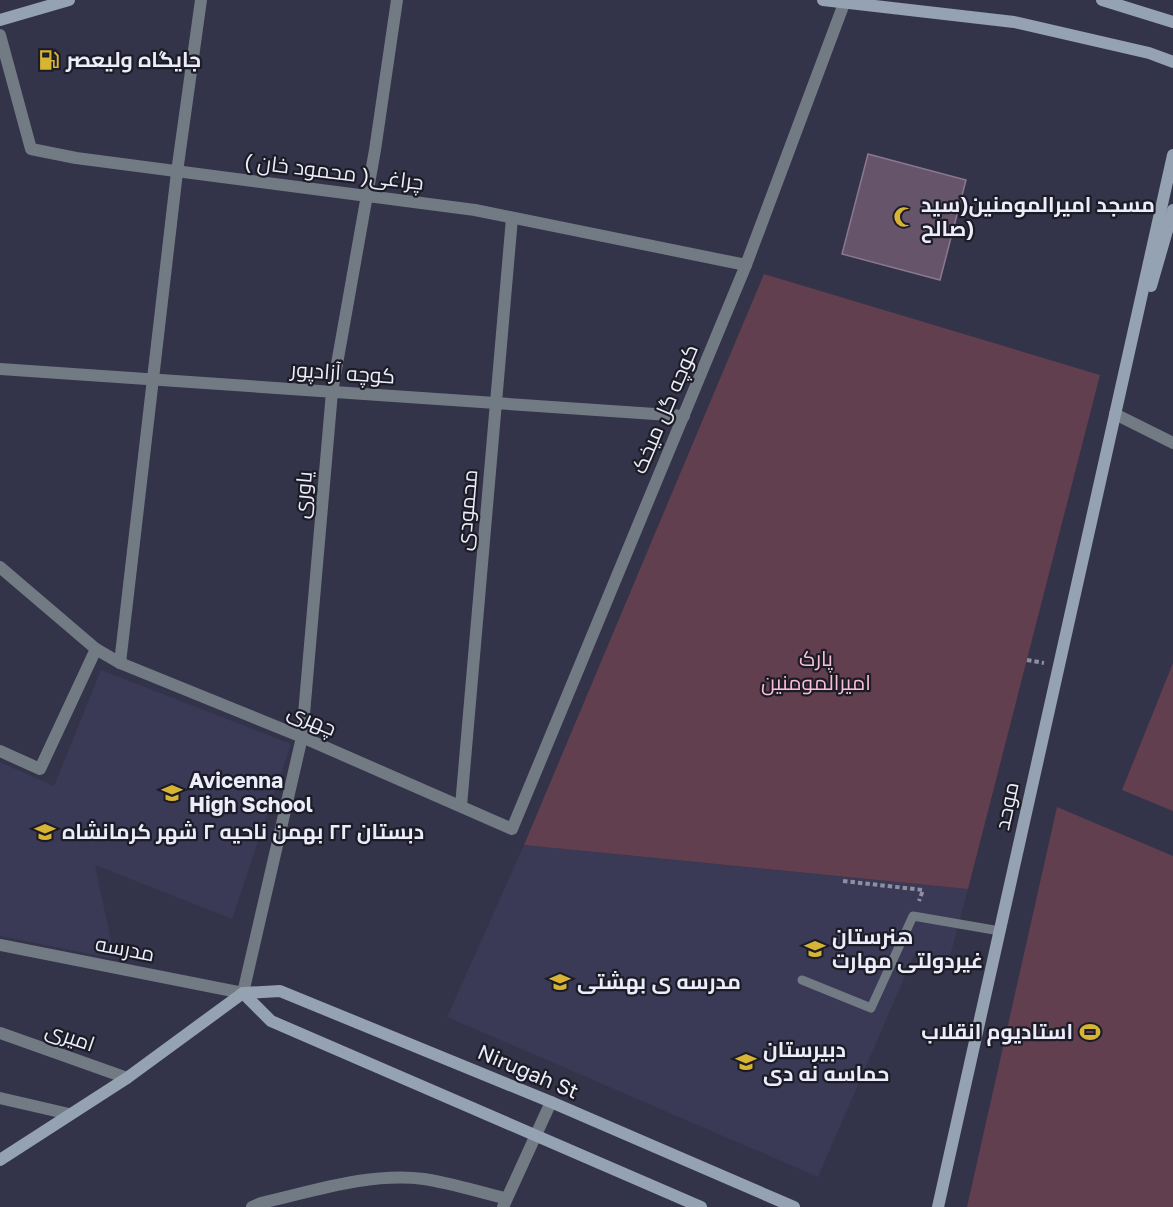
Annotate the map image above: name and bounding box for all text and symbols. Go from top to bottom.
place label: جایگاه ولیعصر [65,46,201,73]
fuel station icon: جایگاه ولیعصر [37,48,61,72]
street label: چراغی( محمود خان ) [243,147,425,197]
place label: مسجد امیرالمومنین(سید صالح) [921,191,1155,243]
mosque icon: مسجد امیرالمومنین(سید صالح) [892,205,916,229]
street label: کوچه گل میخک [625,340,705,478]
street label: کوچه آزادپور [289,355,396,391]
street label: محمودی [450,468,483,552]
street label: یاوری [287,470,318,520]
park label: پارک امیرالمومنین [761,645,871,696]
street label: چهری [283,697,341,743]
place label: Avicenna High School [189,767,313,817]
street label: موحد [988,779,1024,832]
school or university icon: Avicenna High School [160,781,184,805]
place label: دبستان ۲۲ بهمن ناحیه ۲ شهر کرمانشاه [62,818,424,845]
school or university icon: دبستان ۲۲ بهمن ناحیه ۲ شهر کرمانشاه [33,820,57,844]
place label: هنرستان غیردولتی مهارت [832,923,983,974]
street label: مدرسه [93,930,157,966]
school or university icon: هنرستان غیردولتی مهارت [803,937,827,961]
place label: مدرسه ی بهشتی [577,968,741,995]
school or university icon: مدرسه ی بهشتی [548,970,572,994]
street label: امیری [42,1016,98,1057]
place label: استادیوم انقلاب [921,1018,1073,1046]
sports icon: استادیوم انقلاب [1078,1020,1102,1044]
place label: دبیرستان حماسه نه دی [763,1036,889,1086]
street label: Nirugah St [474,1038,583,1104]
school or university icon: دبیرستان حماسه نه دی [734,1050,758,1074]

